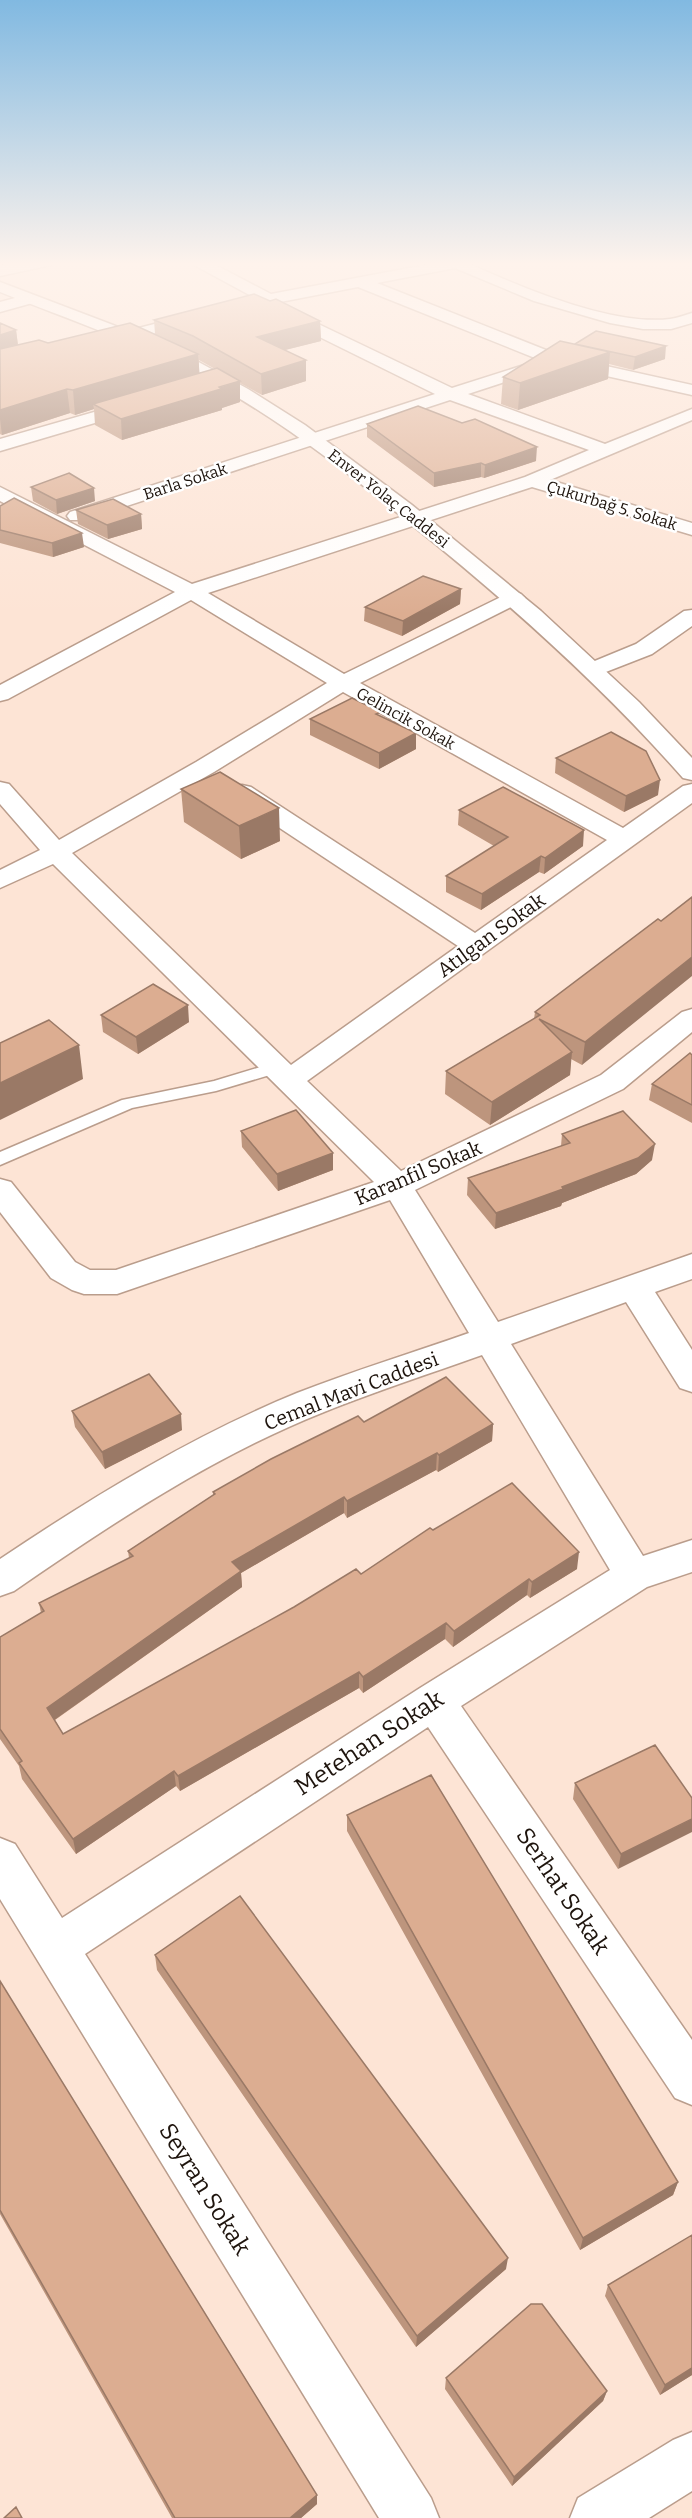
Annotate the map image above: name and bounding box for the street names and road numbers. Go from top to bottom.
street label: Enver Yolaç Caddesi [324,445,453,552]
street label: Barla Sokak [141,459,229,504]
street label: Çukurbağ 5. Sokak [544,477,679,534]
street label: Gelincik Sokak [353,683,459,753]
street label: Atılgan Sokak [432,887,550,982]
street label: Karanfil Sokak [351,1135,486,1210]
street label: Cemal Mavi Caddesi [260,1347,442,1435]
street label: Metehan Sokak [290,1684,449,1801]
street label: Serhat Sokak [510,1822,616,1960]
street label: Seyran Sokak [153,2118,257,2260]

